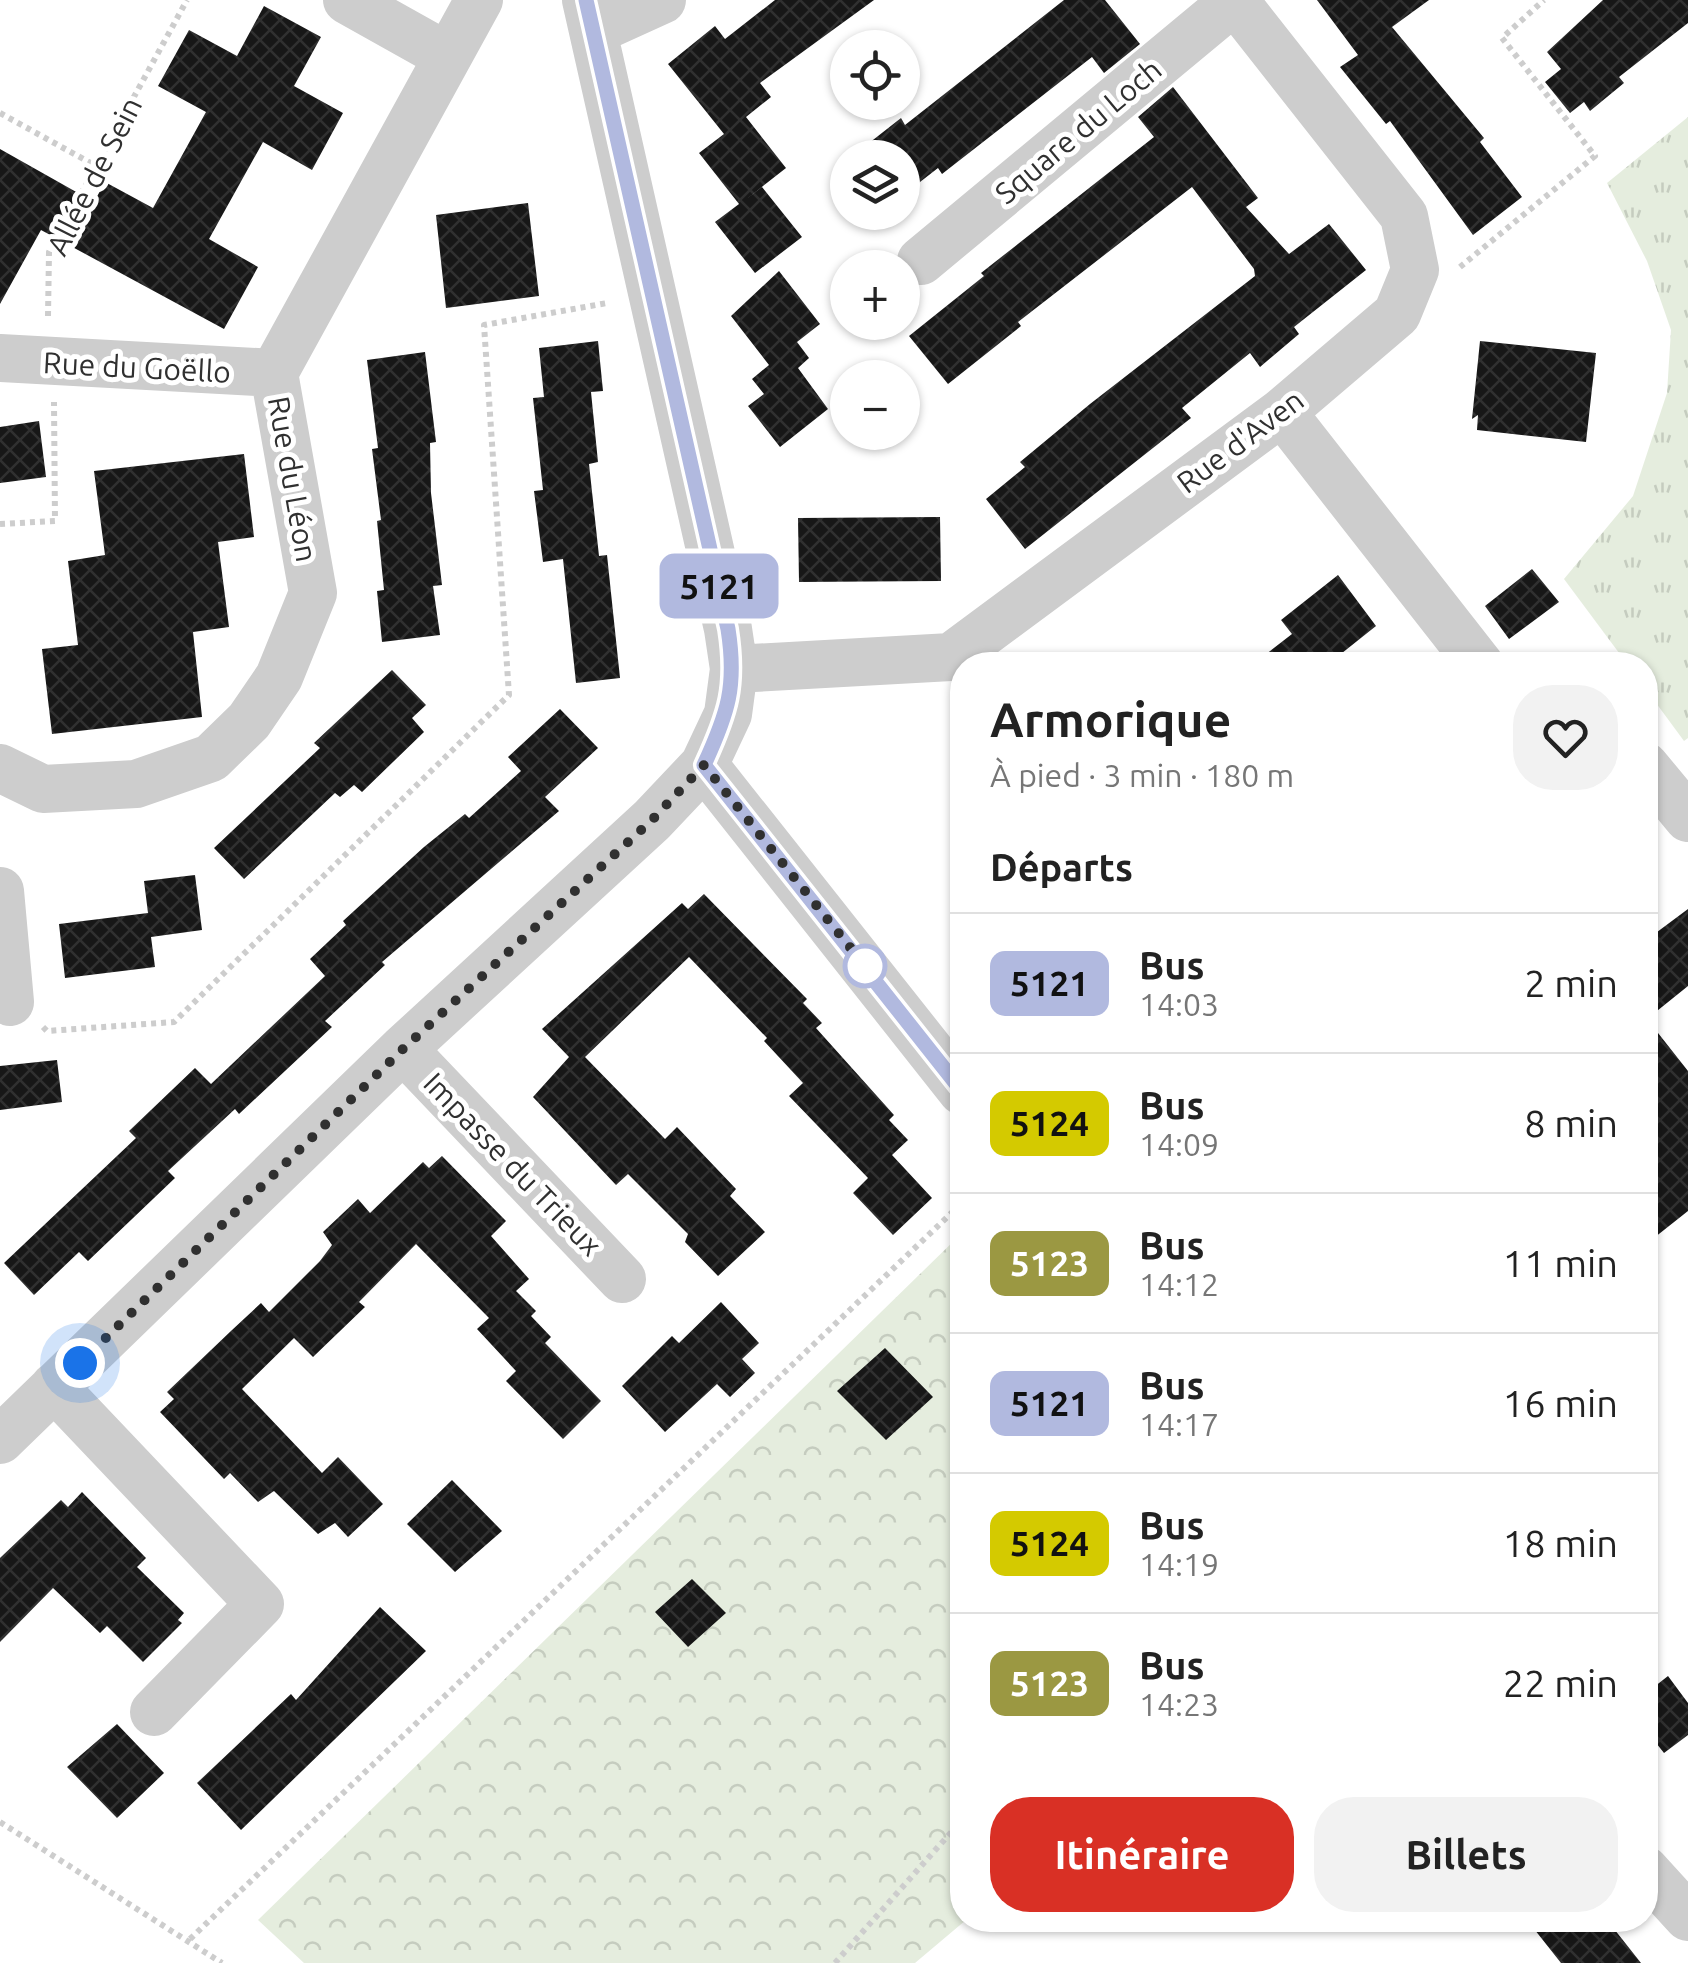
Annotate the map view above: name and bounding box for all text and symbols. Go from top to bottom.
map controls [830,30,920,450]
button: locate [830,30,920,120]
street label: Square du Loch [988,52,1168,210]
street label: Allée de Sein [40,91,148,261]
button: layers [830,140,920,230]
button: + [830,250,920,340]
street label: Rue du Goëllo [42,345,232,389]
button: − [830,360,920,450]
street label: Rue d'Aven [1170,382,1310,500]
street label: Rue du Léon [262,394,324,564]
line badge: 5121 [649,554,789,618]
text: 5121 [680,566,758,606]
button: heart [1513,685,1618,790]
text: Armorique [990,692,1231,746]
text: À pied · 3 min · 180 m [990,757,1294,793]
text: Départs [990,846,1133,888]
text: Bus [1139,944,1204,986]
unlabelled marker [844,945,886,987]
text: 2 min [1524,962,1618,1004]
text: 5121 [1010,963,1089,1003]
text: 14:03 [1139,986,1219,1022]
street label: Impasse du Trieux [417,1066,609,1262]
text: Bus [1139,1084,1204,1126]
text: 8 min [1524,1102,1618,1144]
text: 5124 [1010,1103,1089,1143]
text: 14:09 [1139,1126,1219,1162]
text: Bus [1139,1224,1204,1266]
text: 11 min [1503,1242,1618,1284]
text: 5123 [1010,1243,1089,1283]
text: 14:12 [1139,1266,1219,1302]
your location [55,1338,105,1388]
text: Bus [1139,1364,1204,1406]
text: 16 min [1503,1382,1618,1424]
text: 5121 [1010,1383,1089,1423]
text: 14:17 [1139,1406,1219,1442]
text: Bus [1139,1504,1204,1546]
text: 18 min [1503,1522,1618,1564]
text: 5124 [1010,1523,1089,1563]
text: 14:19 [1139,1546,1219,1582]
text: Bus [1139,1644,1204,1686]
text: 22 min [1503,1662,1618,1704]
text: 5123 [1010,1663,1089,1703]
text: 14:23 [1139,1686,1219,1722]
button: Itinéraire [990,1797,1294,1912]
button: Billets [1314,1797,1618,1912]

